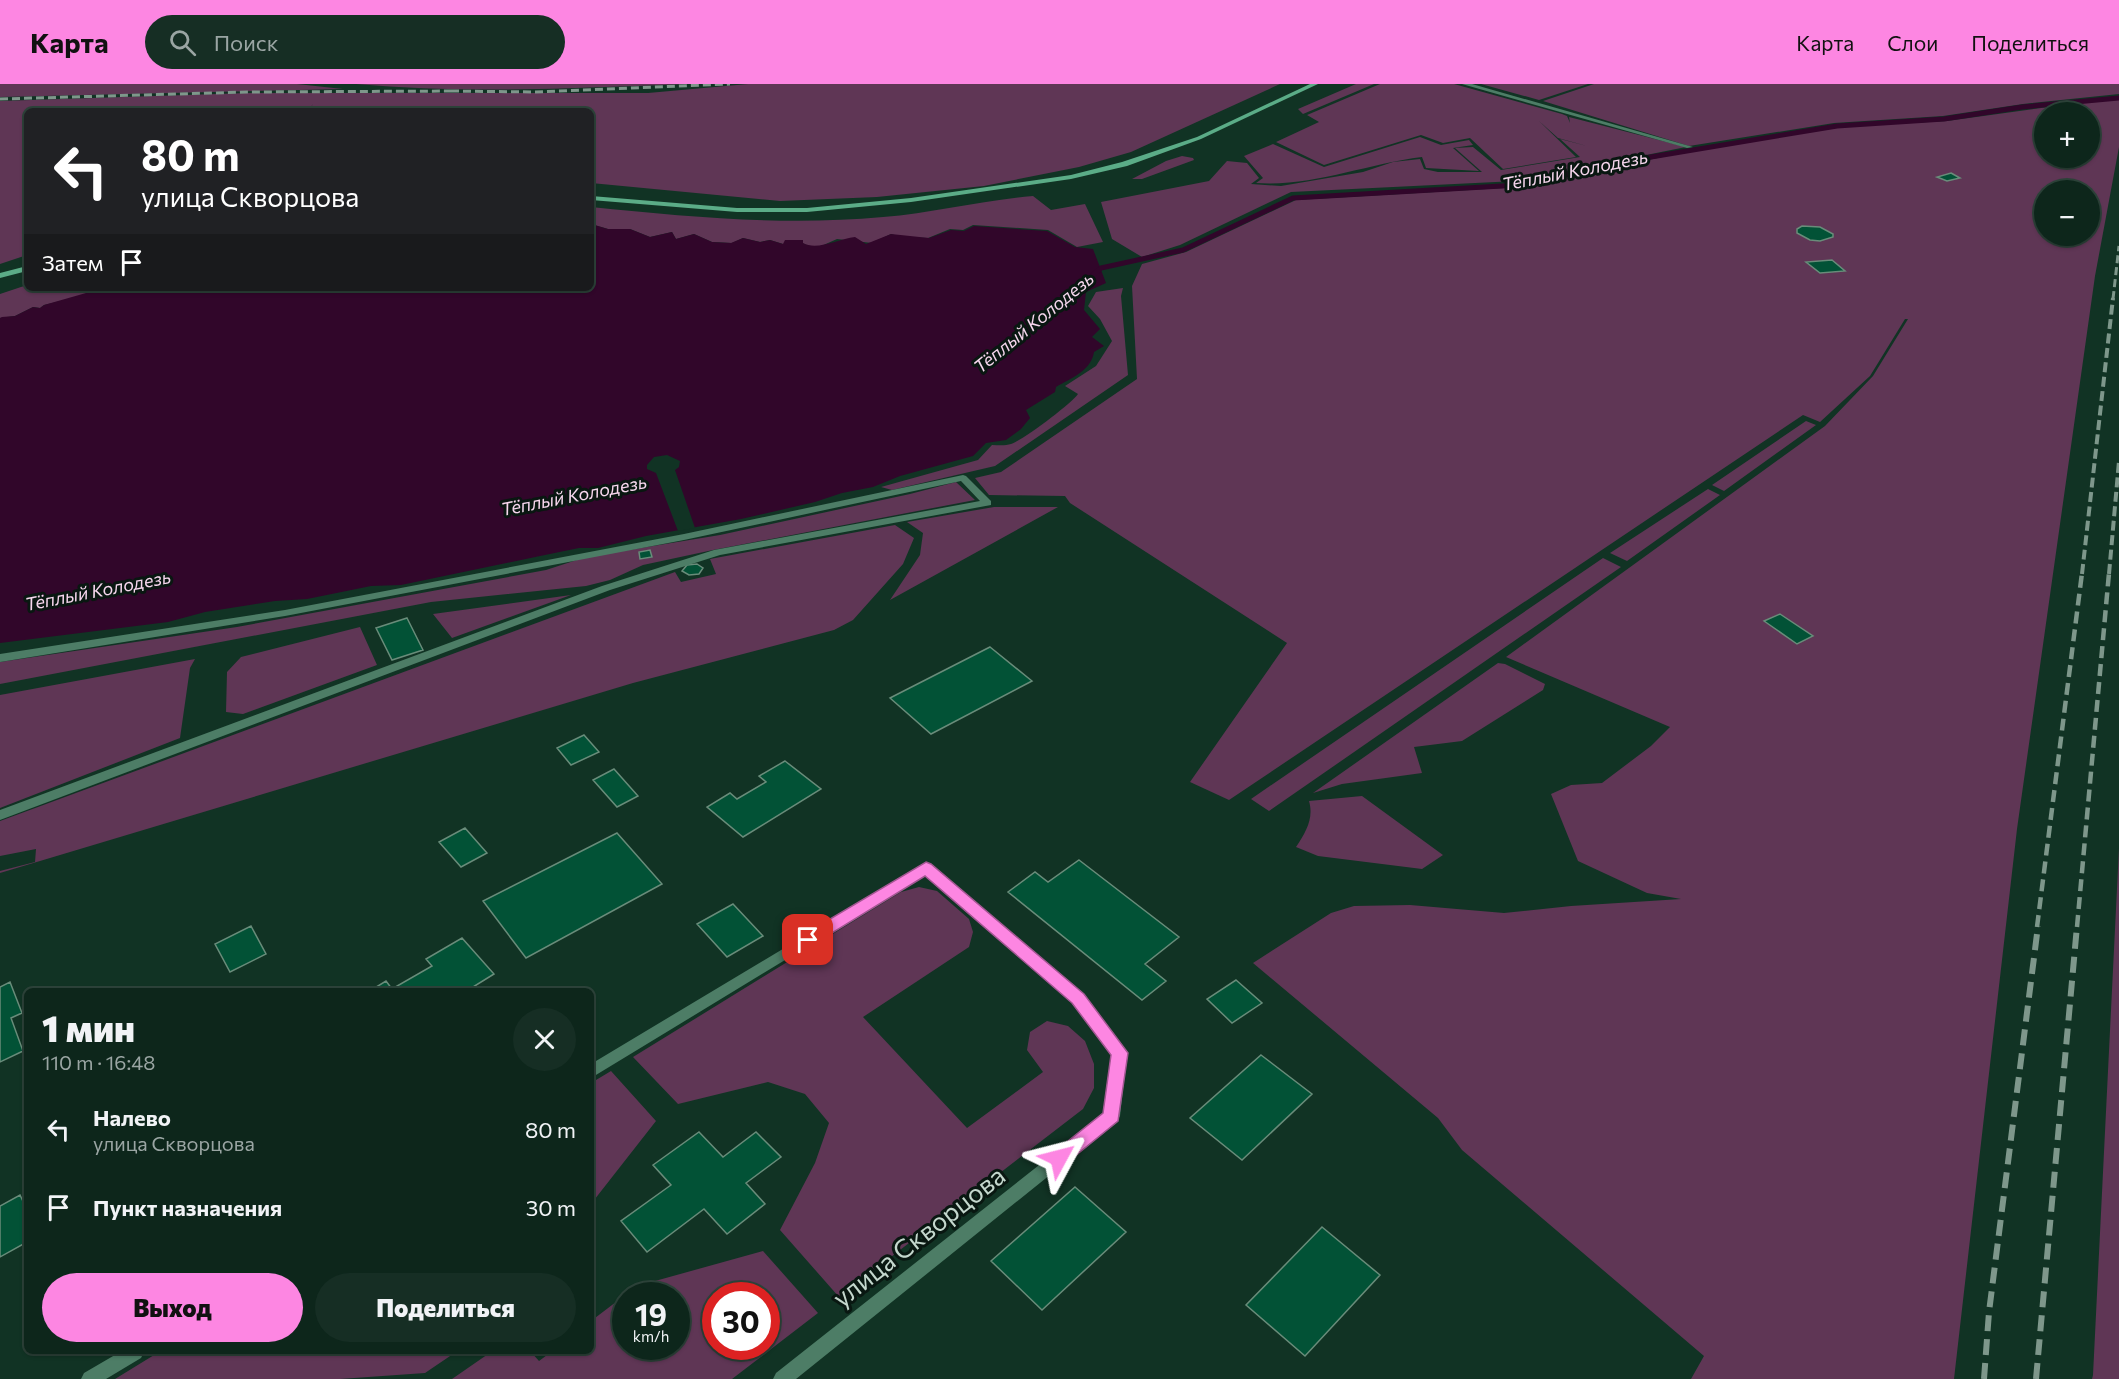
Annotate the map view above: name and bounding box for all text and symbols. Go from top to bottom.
search box [145,15,565,69]
text: Карта [30,25,109,59]
icon: search [166,26,199,59]
text: Поиск [214,29,278,56]
text: Карта [1796,30,1854,55]
text: Слои [1887,30,1938,55]
text: Поделиться [1971,30,2089,55]
map controls [2034,102,2100,246]
button: + [2034,102,2100,168]
text: 80 m [141,128,240,180]
icon: left [42,132,120,210]
water label: Тёплый Колодезь [1500,145,1650,195]
text: улица Скворцова [141,180,359,213]
button: − [2034,180,2100,246]
icon: arrive [115,246,148,279]
text: Затем [42,249,103,276]
water label: Тёплый Колодезь [969,267,1098,377]
water label: Тёплый Колодезь [499,470,649,520]
water label: Тёплый Колодезь [23,565,173,615]
pin [782,914,833,965]
icon: arrive [791,923,824,956]
text: 1 мин [42,1005,135,1049]
button: close [513,1008,576,1071]
text: 110 m · 16:48 [42,1050,155,1074]
text: Налево [93,1104,171,1131]
icon: left [42,1113,75,1146]
text: 80 m [525,1116,576,1143]
position arrow [1027,1126,1091,1190]
text: улица Скворцова [93,1131,255,1155]
street label: улица Скворцова [826,1159,1010,1313]
icon: arrive [42,1191,75,1224]
text: Пункт назначения [93,1194,282,1221]
text: 30 m [526,1194,576,1221]
button: Выход [42,1273,303,1342]
button: Поделиться [315,1273,576,1342]
speed limit sign: 30 [702,1282,780,1360]
text: 19 [635,1295,667,1332]
text: km/h [633,1327,669,1345]

